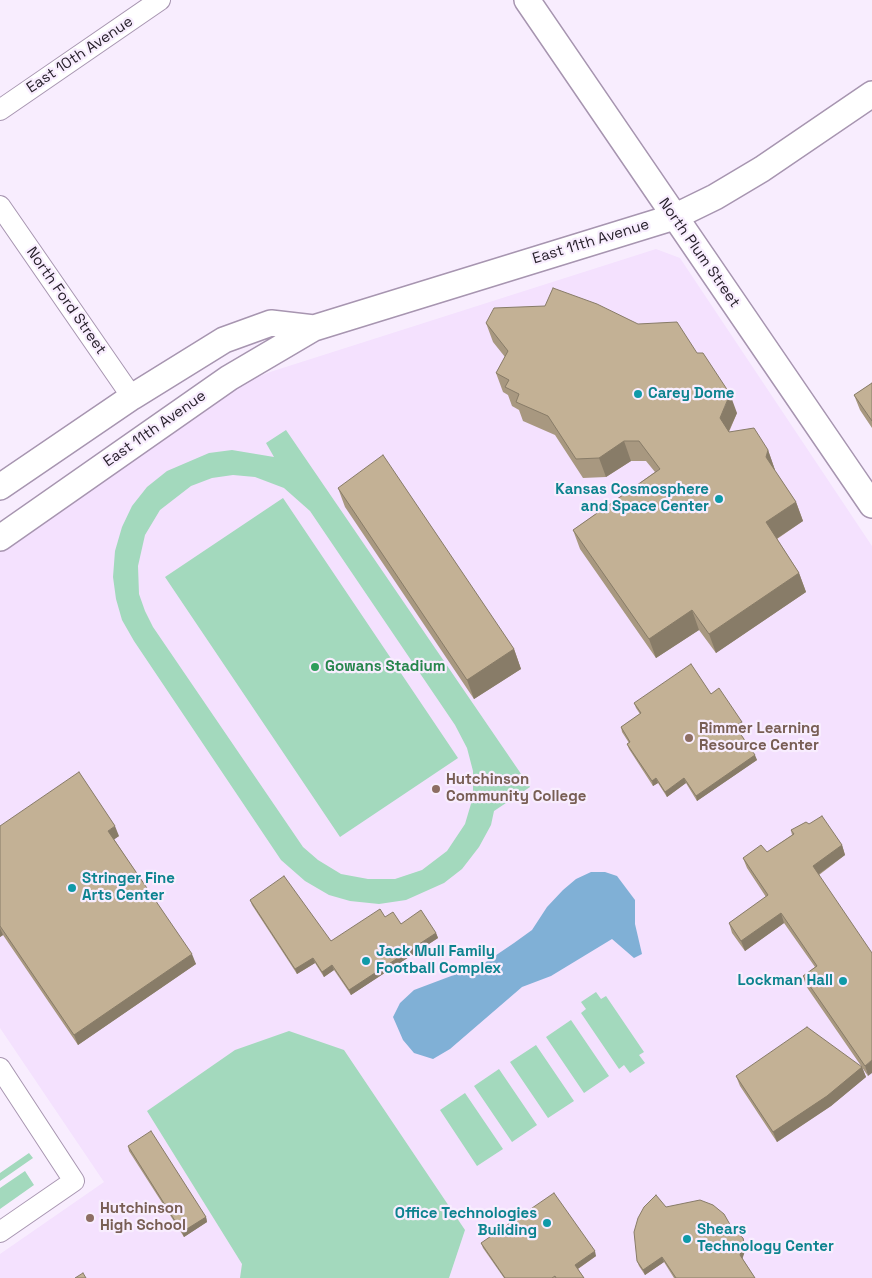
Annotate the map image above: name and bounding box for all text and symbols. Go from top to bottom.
street label: East 10th Avenue [23,13,137,97]
street label: North Plum Street [655,195,743,311]
street label: East 11th Avenue [531,216,651,268]
street label: North Ford Street [22,244,110,358]
place label: Carey Dome [648,385,734,403]
street label: East 11th Avenue [100,387,210,471]
marker: Carey Dome [632,388,644,400]
place label: Kansas Cosmosphere and Space Center [555,481,709,516]
marker: Kansas Cosmosphere and Space Center [713,493,725,505]
place label: Gowans Stadium [325,658,445,676]
marker: Gowans Stadium [309,661,321,673]
place label: Rimmer Learning Resource Center [699,720,820,755]
marker: Rimmer Learning Resource Center [683,732,695,744]
place label: Hutchinson Community College [446,771,586,806]
marker: Hutchinson Community College [430,783,442,795]
place label: Stringer Fine Arts Center [82,870,175,905]
marker: Stringer Fine Arts Center [66,882,78,894]
place label: Jack Mull Family Football Complex [376,943,501,978]
marker: Jack Mull Family Football Complex [360,955,372,967]
place label: Lockman Hall [737,972,833,990]
marker: Lockman Hall [837,975,849,987]
place label: Hutchinson High School [100,1200,186,1235]
place label: Office Technologies Building [395,1205,537,1240]
marker: Hutchinson High School [84,1212,96,1224]
marker: Office Technologies Building [541,1217,553,1229]
place label: Shears Technology Center [697,1221,834,1256]
marker: Shears Technology Center [681,1233,693,1245]

